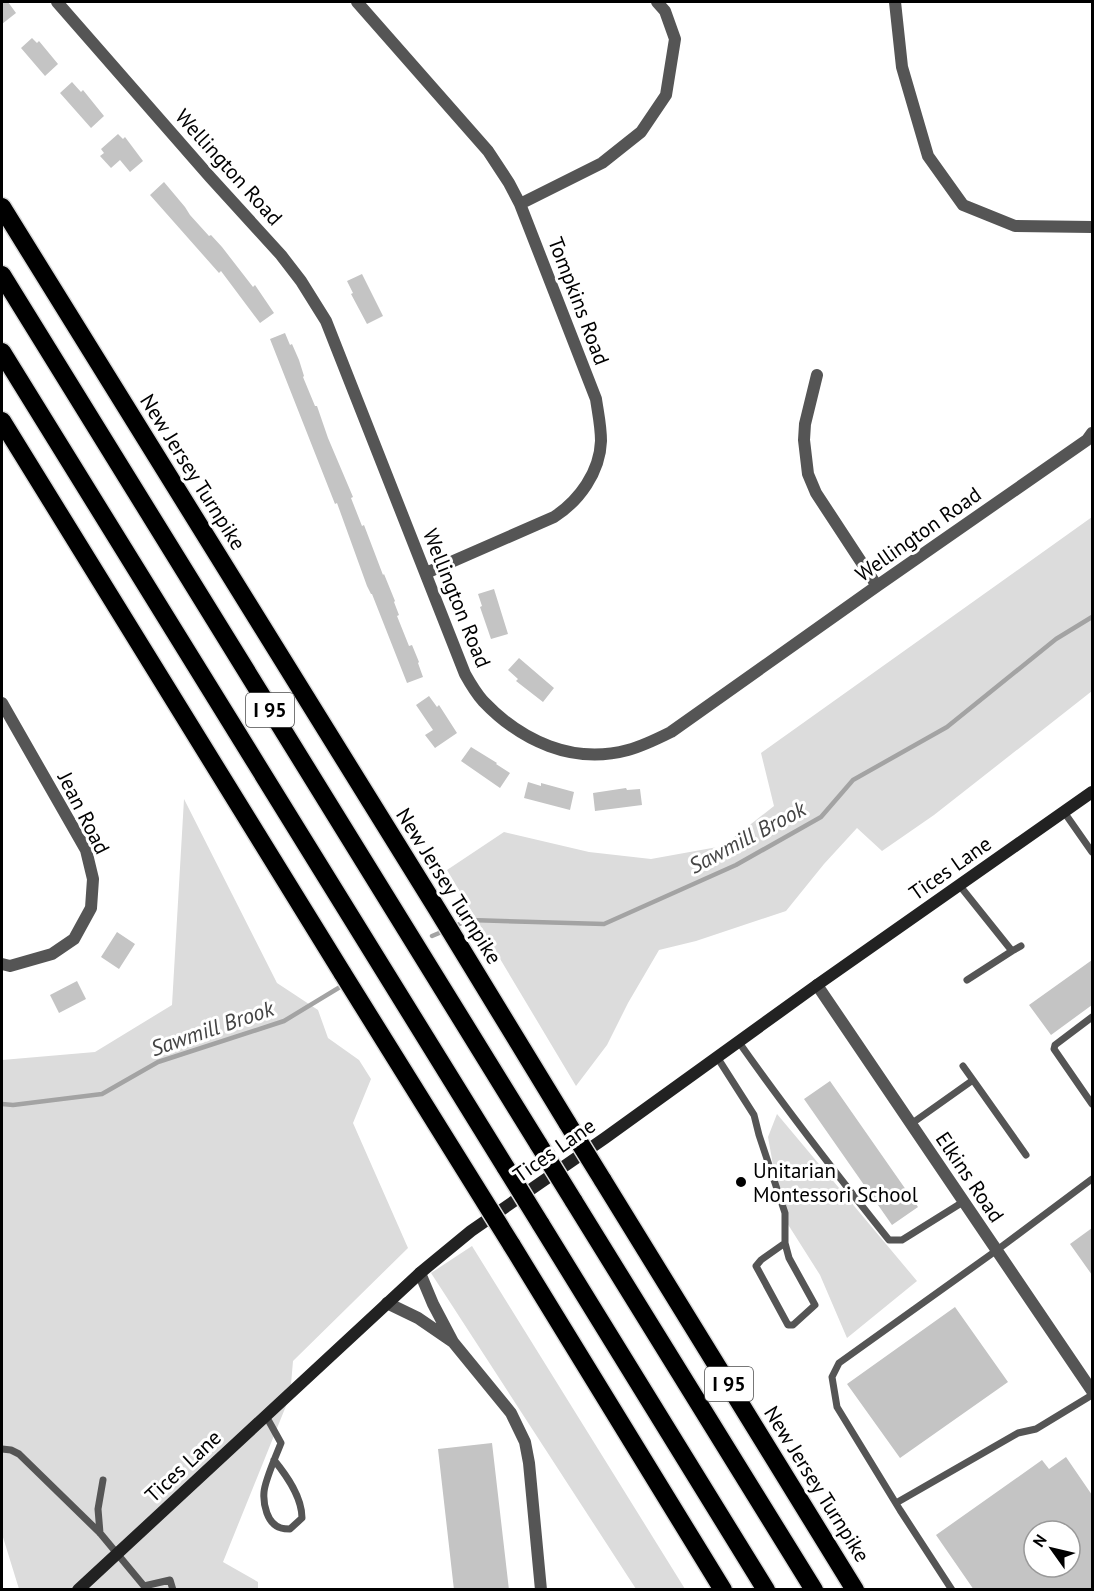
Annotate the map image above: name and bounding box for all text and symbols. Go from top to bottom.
street label: Wellington Road [170,103,288,231]
street label: Tompkins Road [542,233,616,369]
street label: New Jersey Turnpike [134,389,252,555]
street label: Wellington Road [850,481,986,587]
street label: Wellington Road [417,525,497,671]
road number: I 95 [246,693,294,727]
street label: Jean Road [51,766,116,859]
water label: Sawmill Brook [684,794,811,879]
street label: New Jersey Turnpike [390,803,508,969]
street label: Tices Lane [904,830,996,906]
water label: Sawmill Brook [147,994,278,1062]
street label: Tices Lane [508,1112,600,1188]
street label: Elkins Road [930,1127,1010,1227]
place label: Unitarian Montessori School [753,1157,918,1208]
marker: Unitarian Montessori School [734,1175,748,1189]
road number: I 95 [705,1367,753,1401]
street label: New Jersey Turnpike [758,1401,876,1567]
street label: Tices Lane [139,1424,227,1508]
north arrow [1022,1519,1082,1579]
text: N [1028,1531,1051,1551]

